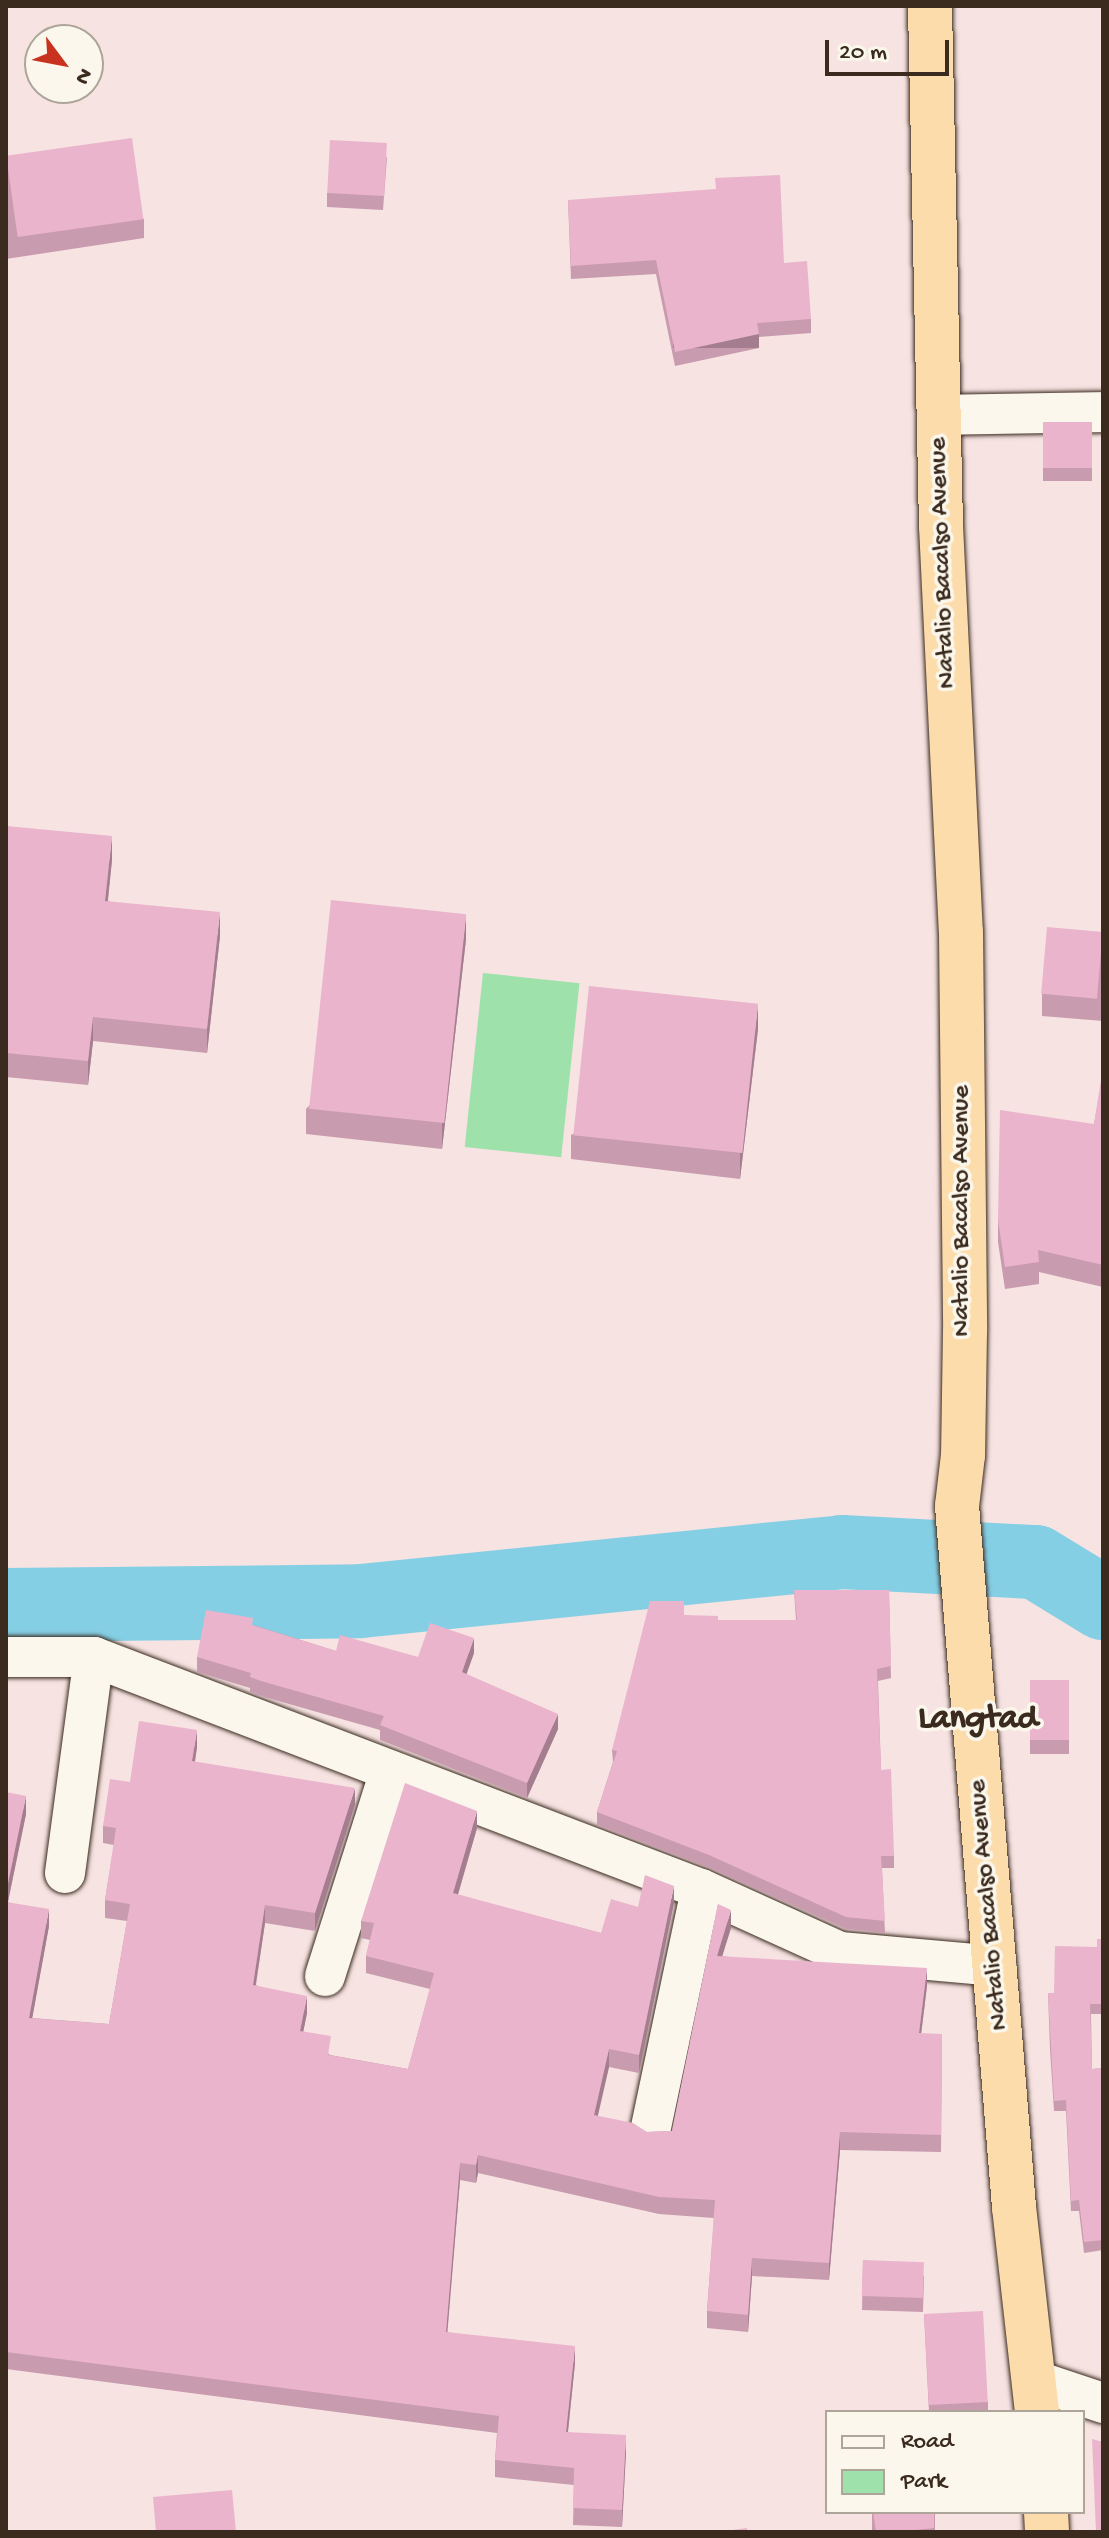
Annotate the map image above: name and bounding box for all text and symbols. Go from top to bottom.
north arrow [24,24,104,104]
scale bar [829,24,953,74]
text: 20 m [839,39,887,68]
text: N [68,63,97,89]
street label: Natalio Bacalso Avenue [924,437,964,689]
street label: Natalio Bacalso Avenue [947,1085,979,1337]
district label: Langtad [918,1701,1038,1741]
street label: Natalio Bacalso Avenue [963,1778,1017,2032]
legend [825,2410,1085,2514]
text: Road [901,2428,953,2457]
text: Park [901,2468,947,2497]

